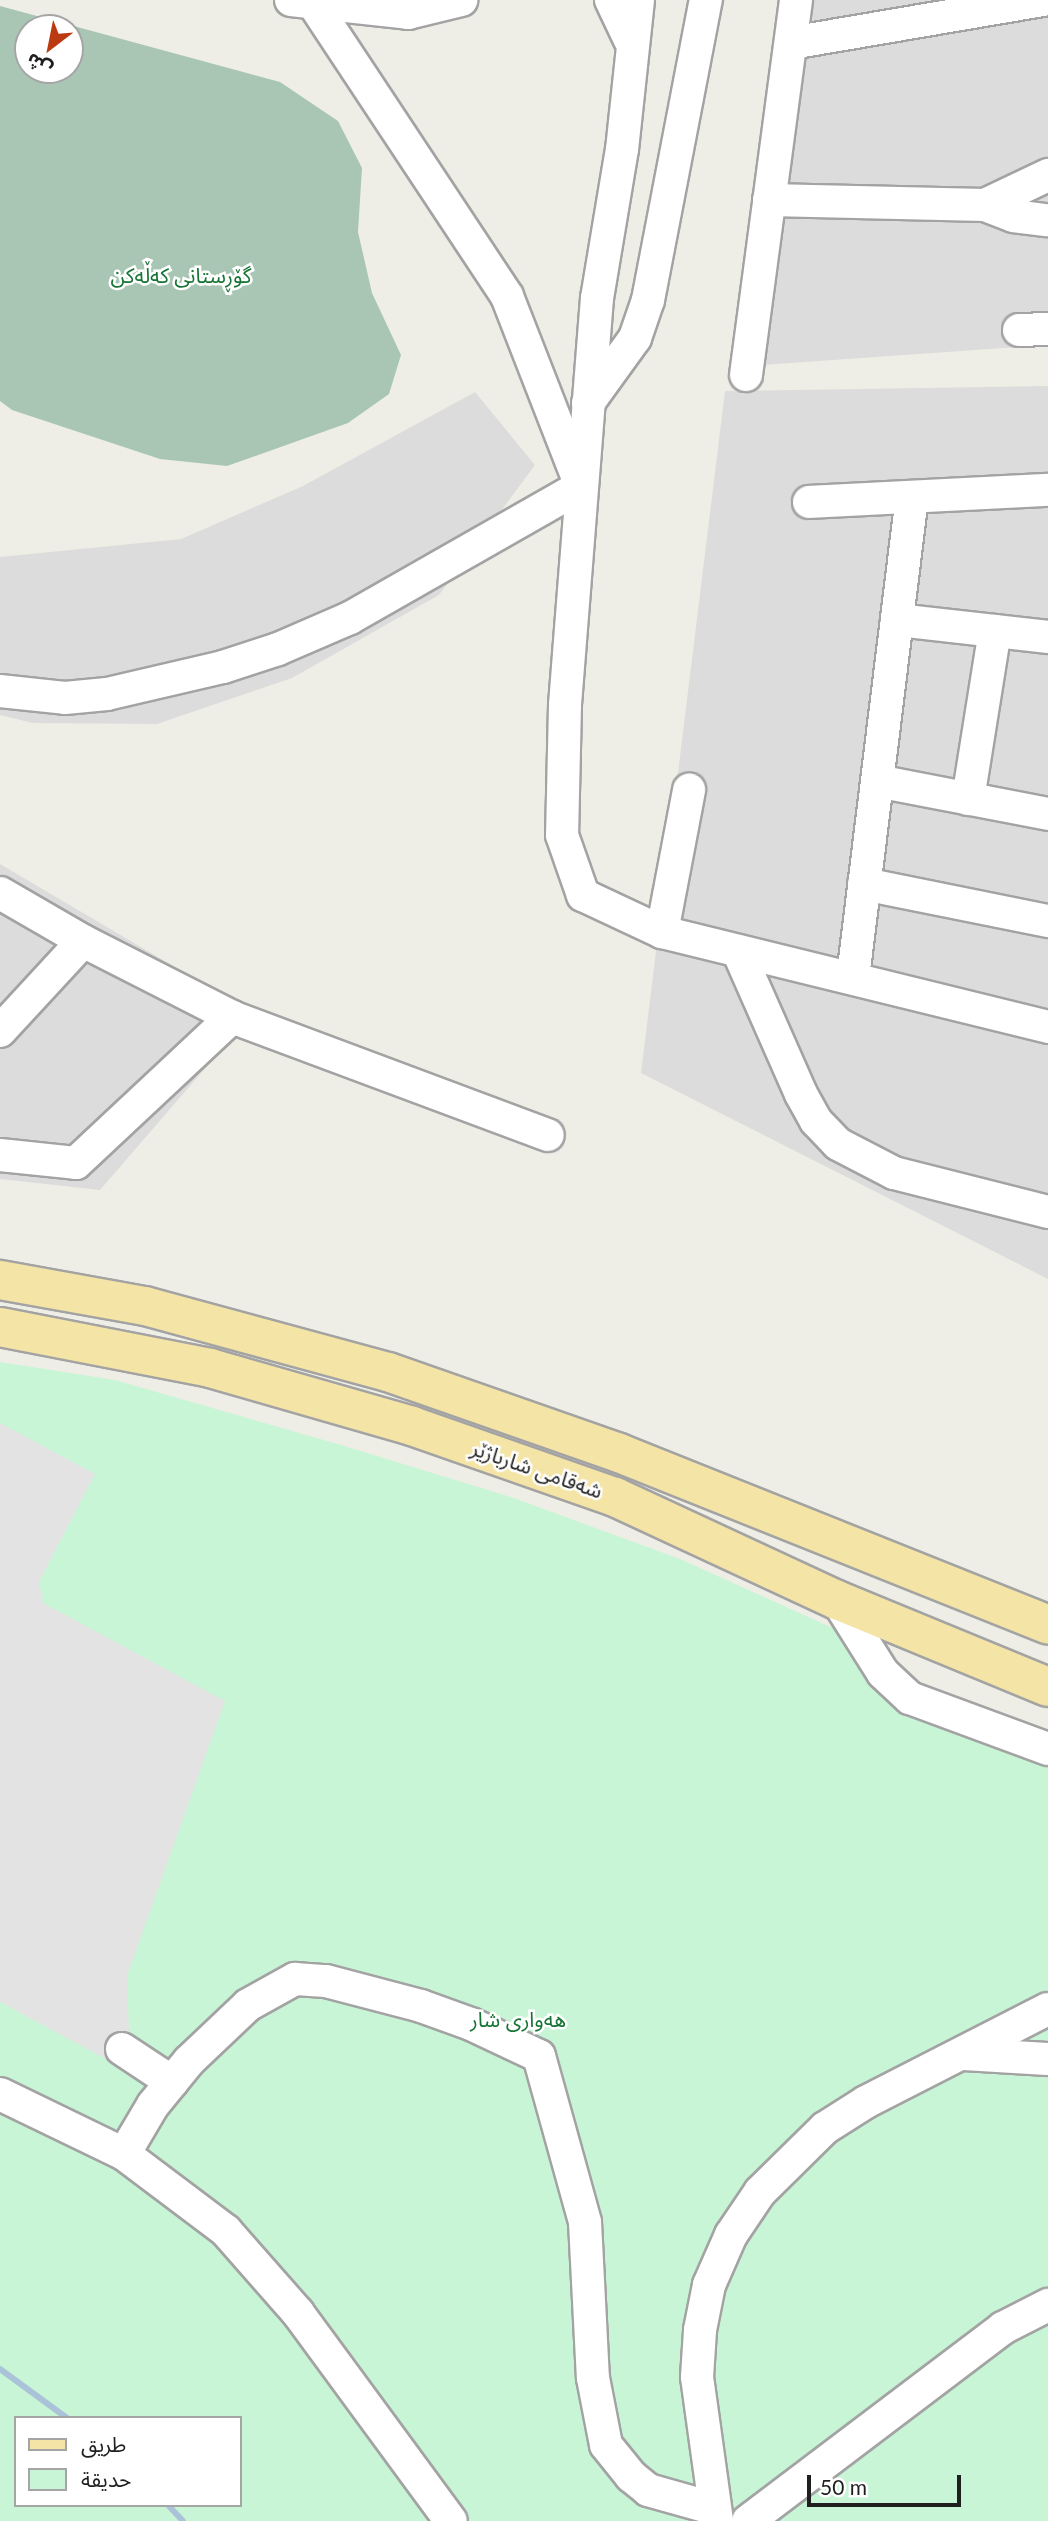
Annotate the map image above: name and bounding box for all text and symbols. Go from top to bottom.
north arrow [14,14,84,84]
text: ش [22,49,56,82]
park label: گۆڕستانی کەڵەکن [110,262,252,288]
street label: شەقامی شارباژێر [468,1435,606,1503]
park label: هەواری شار [470,2006,566,2032]
legend [14,2416,242,2507]
text: طريق [81,2431,126,2456]
scale bar [810,2462,964,2506]
text: حديقة [81,2466,131,2491]
text: 50 m [820,2474,867,2499]

